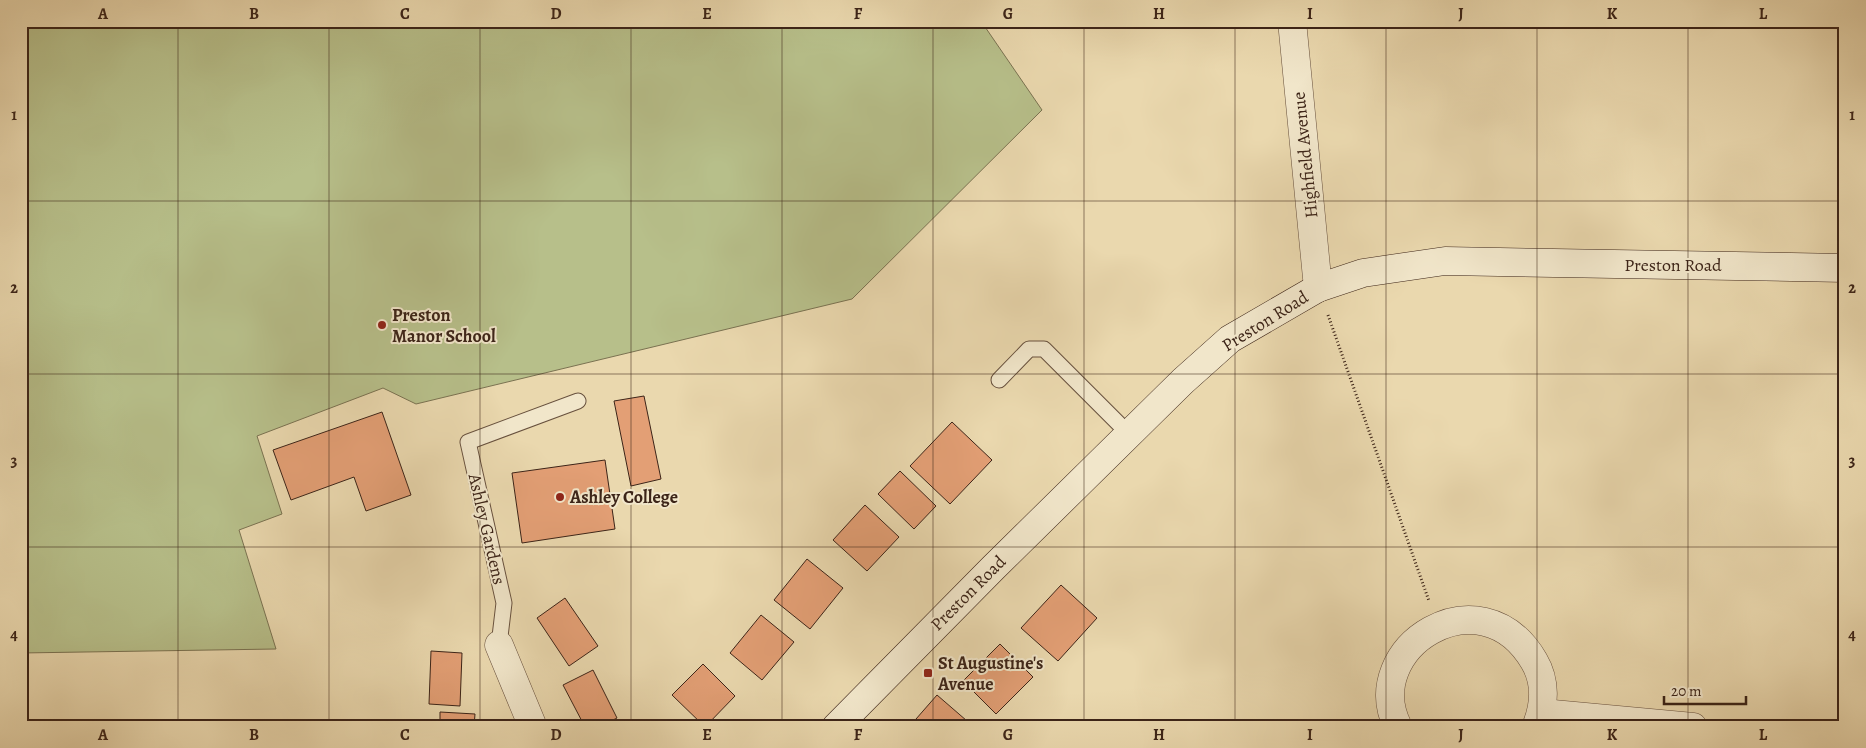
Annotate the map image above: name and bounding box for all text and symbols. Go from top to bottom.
text: A [97,3,109,25]
text: B [249,3,259,25]
text: C [400,3,410,25]
text: D [550,3,562,25]
text: E [702,3,712,25]
text: F [854,3,863,25]
text: G [1003,3,1013,25]
text: H [1153,3,1165,25]
text: I [1307,3,1313,25]
text: J [1458,3,1464,25]
text: K [1607,3,1618,25]
text: L [1759,3,1768,25]
street label: Highfield Avenue [1286,91,1324,219]
text: 1 [11,104,17,126]
text: 1 [1849,104,1855,126]
street label: Preston Road [1624,253,1722,277]
text: 2 [10,277,18,299]
text: 2 [1848,277,1856,299]
street label: Preston Road [1217,285,1313,357]
place label: Preston Manor School [392,303,496,348]
marker: Preston Manor School [376,319,388,331]
text: 3 [11,450,18,472]
text: 3 [1849,450,1856,472]
street label: Ashley Gardens [462,470,511,587]
place label: Ashley College [569,485,678,509]
marker: Ashley College [554,491,566,503]
street label: Preston Road [925,550,1011,636]
text: 4 [10,624,18,646]
text: 4 [1848,624,1856,646]
place label: St Augustine's Avenue [937,651,1043,696]
marker: St Augustine's Avenue [922,667,934,679]
scale bar [1664,673,1746,705]
text: 20 m [1671,681,1702,701]
text: A [97,724,109,746]
text: B [249,724,259,746]
text: C [400,724,410,746]
text: D [550,724,562,746]
text: E [702,724,712,746]
text: F [854,724,863,746]
text: G [1003,724,1013,746]
text: H [1153,724,1165,746]
text: I [1307,724,1313,746]
text: J [1458,724,1464,746]
text: K [1607,724,1618,746]
text: L [1759,724,1768,746]

